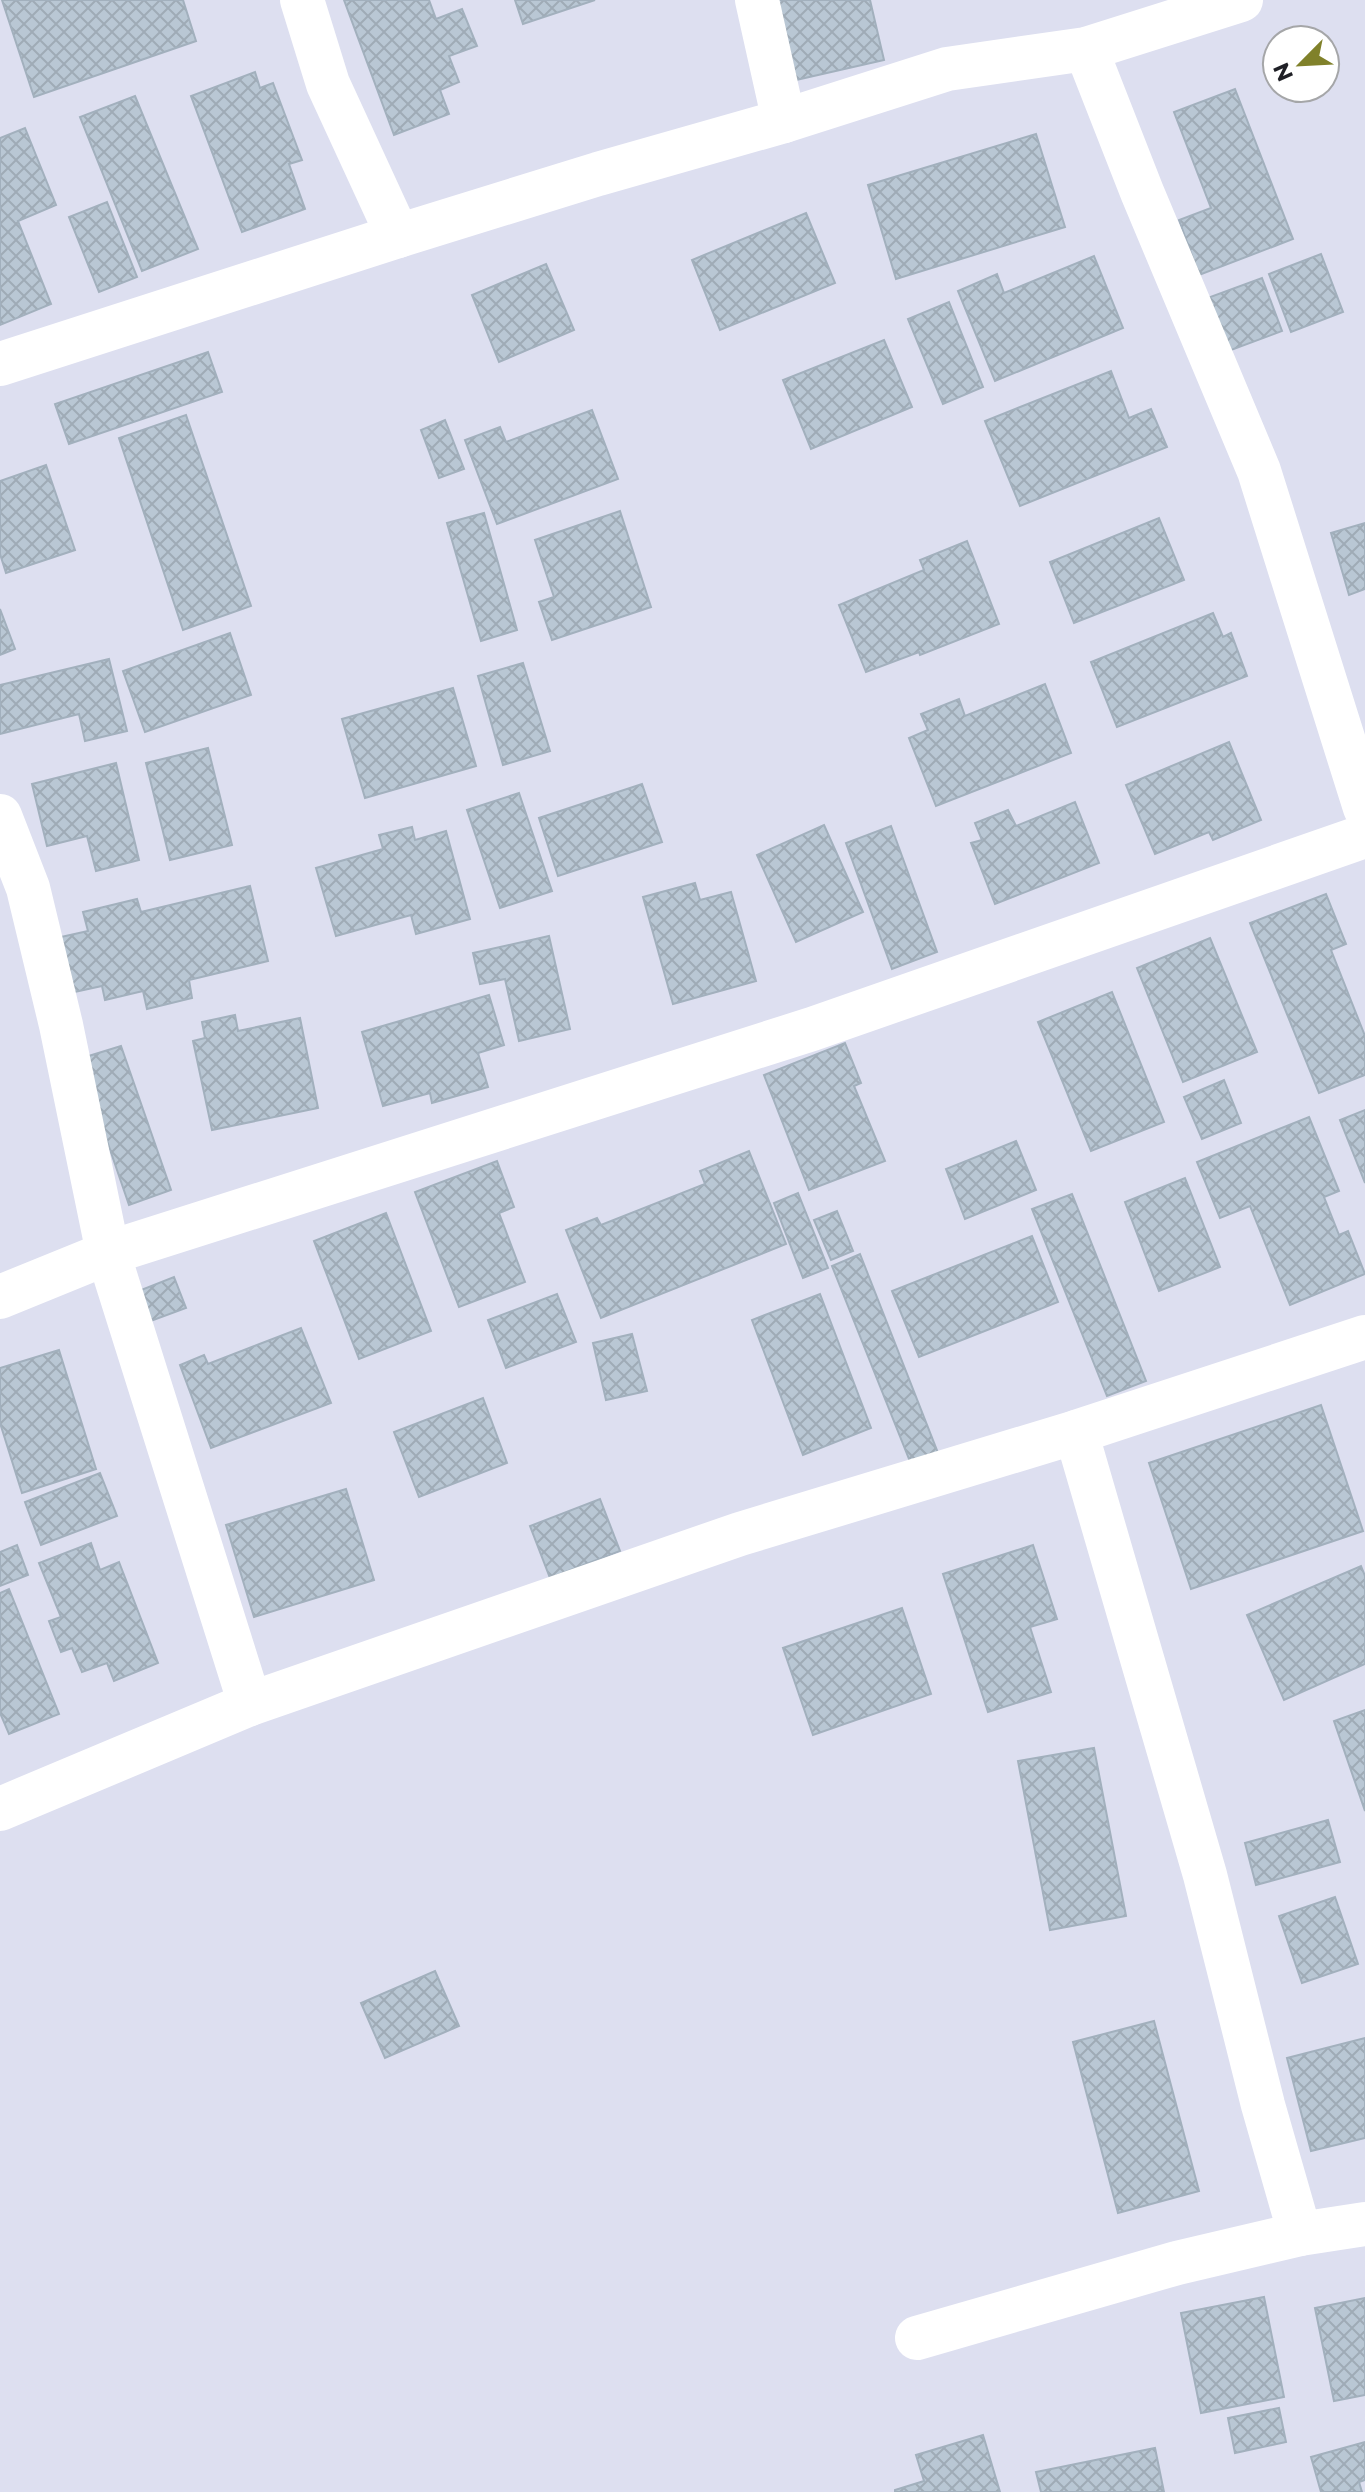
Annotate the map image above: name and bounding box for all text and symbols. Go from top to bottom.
north arrow [1261,24,1341,104]
text: N [1267,58,1299,86]

